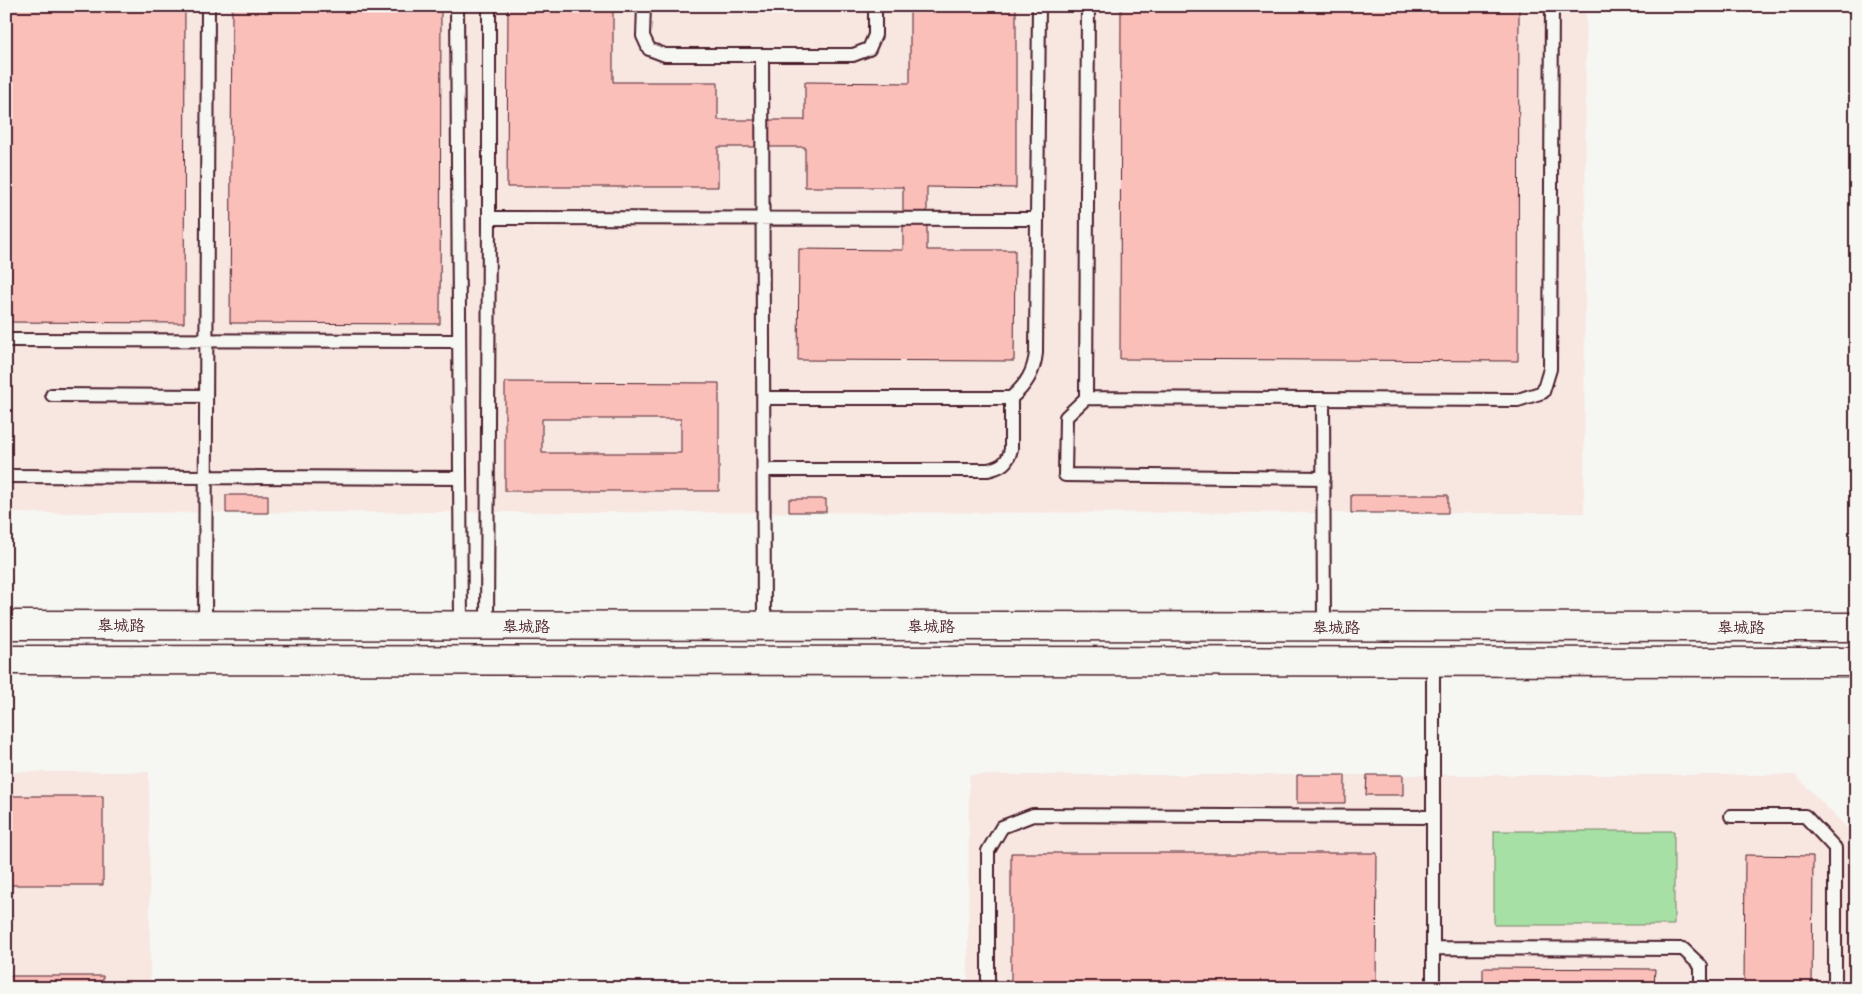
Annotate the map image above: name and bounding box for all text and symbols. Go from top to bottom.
street label: 皋城路 [97,614,145,635]
street label: 皋城路 [502,615,550,636]
street label: 皋城路 [907,615,955,636]
street label: 皋城路 [1312,616,1360,637]
street label: 皋城路 [1717,616,1765,637]

